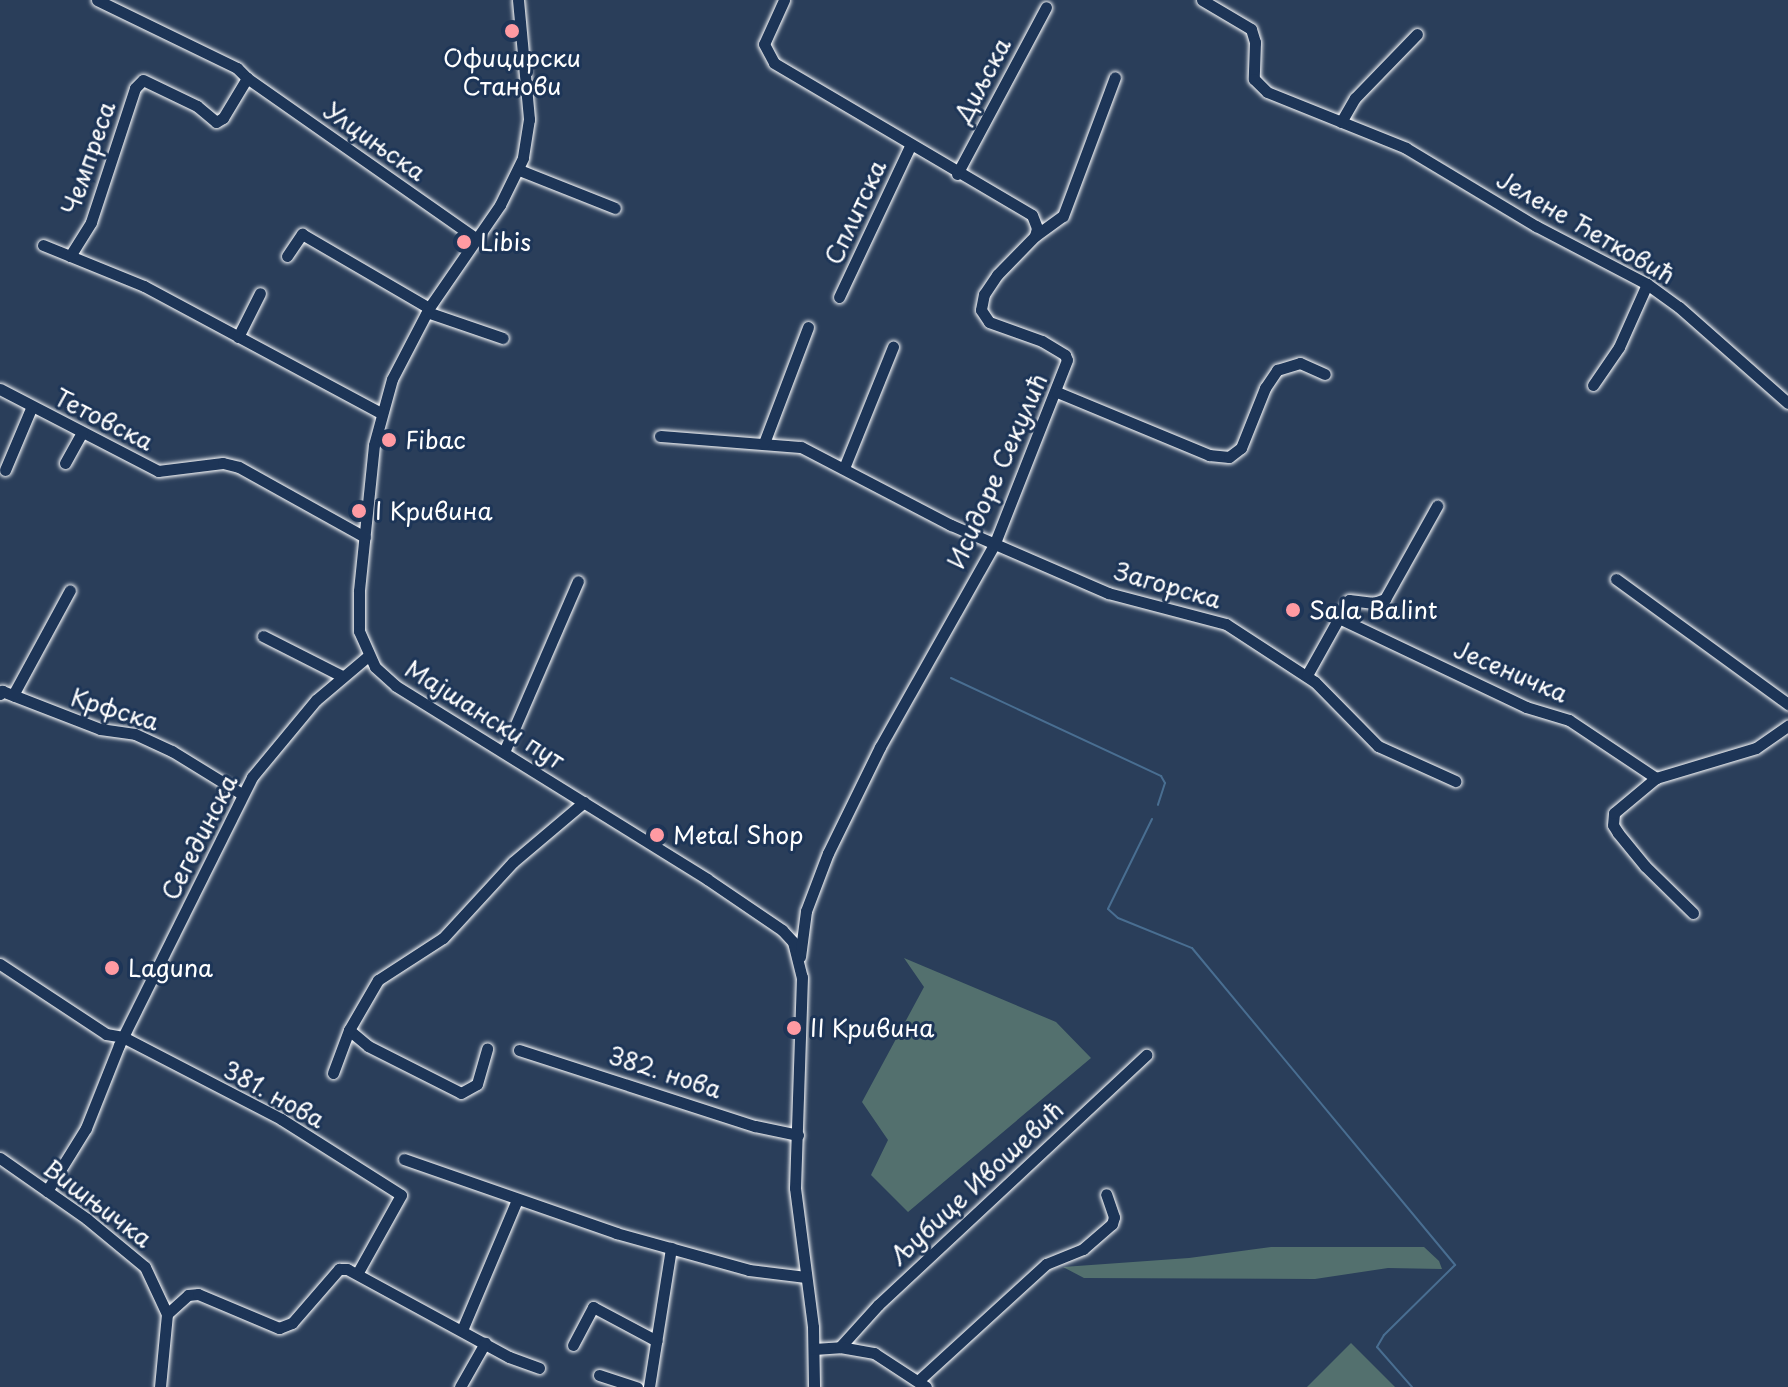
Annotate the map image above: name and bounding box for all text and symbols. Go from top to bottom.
marker: Официрски Станови [503,22,521,40]
street label: Диљска [948,33,1016,127]
place label: Официрски Станови [443,44,581,100]
street label: Улцињска [319,96,431,186]
street label: Чемпреса [55,98,121,218]
street label: Сплитска [818,155,892,269]
street label: Јелене Ћетковић [1492,164,1680,290]
place label: Libis [480,228,531,256]
marker: Libis [455,233,473,251]
street label: Исидоре Секулић [941,370,1053,572]
street label: Тетовска [50,382,158,456]
place label: Fibac [405,426,466,454]
marker: Fibac [380,431,398,449]
place label: I Кривина [375,497,493,525]
marker: I Кривина [350,502,368,520]
street label: Загорска [1111,556,1225,614]
place label: Sala Balint [1309,596,1437,624]
marker: Sala Balint [1284,601,1302,619]
street label: Јесеничка [1450,634,1572,708]
street label: Мајшански пут [399,653,571,775]
street label: Крфска [68,682,162,736]
street label: Сегединска [155,769,243,905]
place label: Metal Shop [673,821,804,849]
marker: Metal Shop [648,826,666,844]
place label: Laguna [128,954,213,982]
marker: Laguna [103,959,121,977]
place label: II Кривина [810,1014,935,1042]
marker: II Кривина [785,1019,803,1037]
street label: 382. нова [605,1040,725,1104]
street label: 381. нова [218,1054,330,1134]
street label: Љубице Ивошевић [883,1095,1069,1271]
street label: Вишњичка [38,1153,158,1253]

